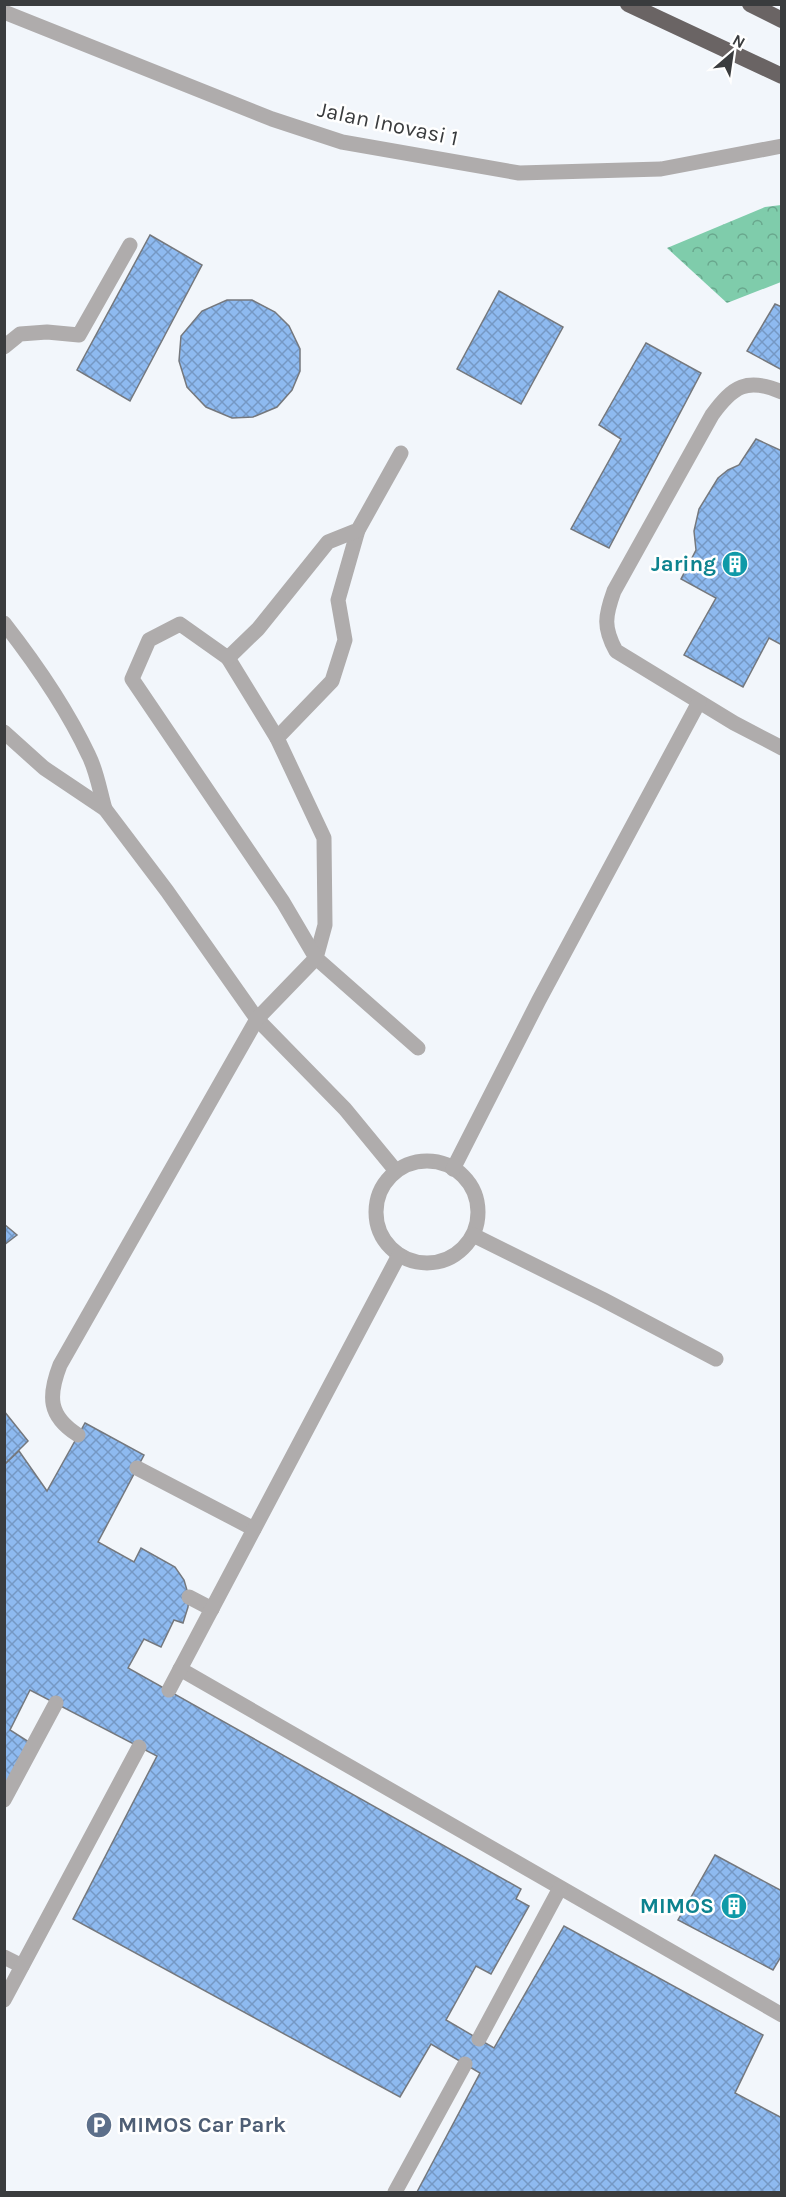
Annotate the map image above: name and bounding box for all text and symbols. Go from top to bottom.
north arrow [702,24,762,84]
text: N [729,30,749,52]
street label: Jalan Inovasi 1 [315,96,461,152]
building icon: Jaring [720,549,750,579]
place label: Jaring [651,551,716,577]
building icon: MIMOS [719,1891,749,1921]
place label: MIMOS [640,1893,714,1919]
parking icon: MIMOS Car Park [84,2110,114,2140]
place label: MIMOS Car Park [118,2112,286,2138]

